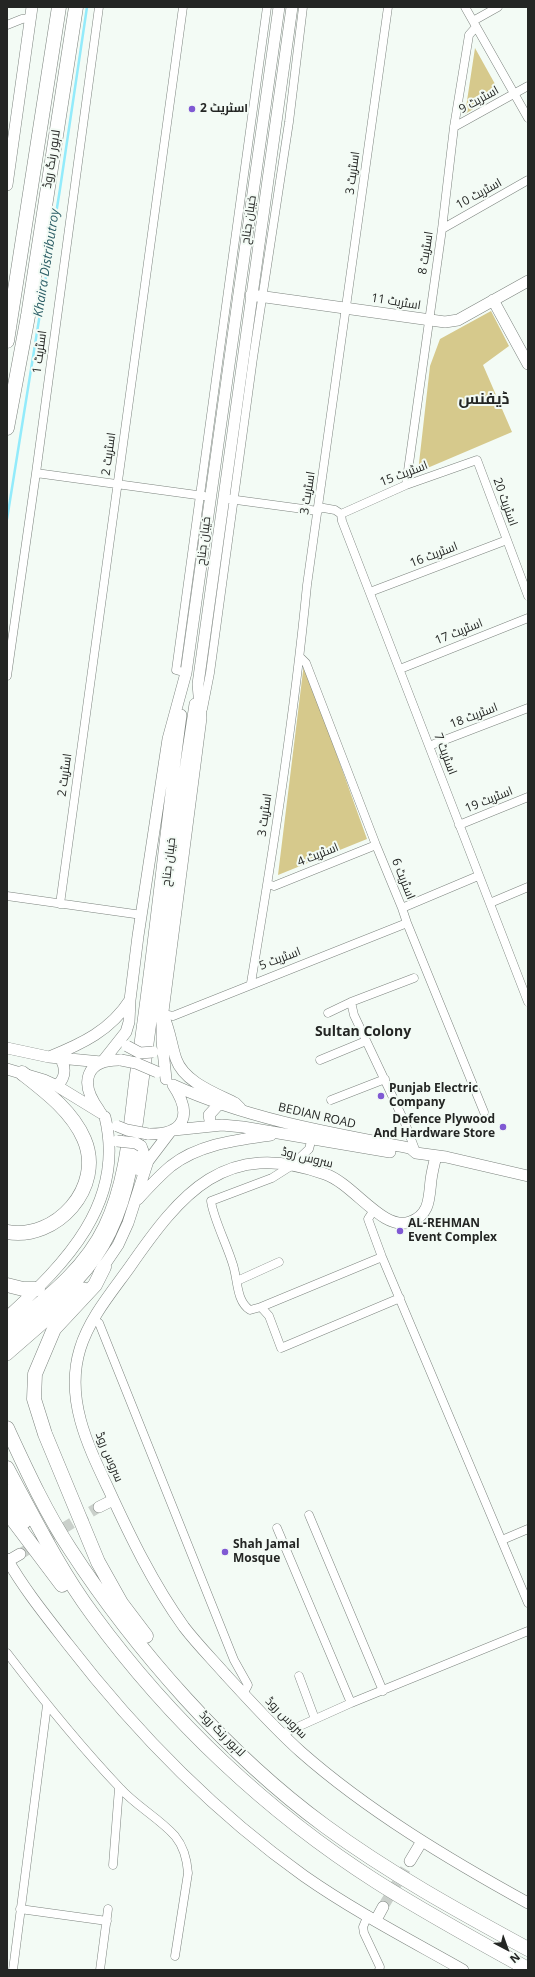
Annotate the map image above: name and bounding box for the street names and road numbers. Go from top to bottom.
street label: اسٹریٹ 9 [457,83,501,117]
street label: لاہور رنگ روڈ [40,129,64,189]
street label: اسٹریٹ 3 [343,151,363,195]
street label: اسٹریٹ 10 [454,176,504,212]
street label: خیبان جناح [238,195,260,245]
street label: اسٹریٹ 8 [416,231,436,275]
street label: اسٹریٹ 11 [370,291,422,313]
street label: اسٹریٹ 1 [30,330,50,374]
street label: اسٹریٹ 2 [99,432,119,476]
street label: اسٹریٹ 15 [378,458,430,490]
street label: اسٹریٹ 3 [298,471,318,515]
street label: اسٹریٹ 20 [490,476,520,528]
street label: خیبان جناح [194,516,214,566]
street label: اسٹریٹ 16 [408,539,460,571]
street label: اسٹریٹ 17 [433,616,485,648]
street label: اسٹریٹ 18 [448,700,500,732]
street label: اسٹریٹ 7 [431,731,459,777]
street label: اسٹریٹ 2 [55,753,75,797]
street label: اسٹریٹ 19 [463,784,515,816]
street label: اسٹریٹ 3 [255,793,275,837]
street label: خیبان جناح [159,837,179,887]
street label: اسٹریٹ 4 [295,840,341,870]
street label: اسٹریٹ 6 [388,856,418,902]
street label: اسٹریٹ 5 [257,945,303,973]
street label: BEDIAN ROAD [277,1100,357,1132]
street label: سروس روڈ [280,1145,334,1171]
street label: سروس روڈ [92,1430,126,1484]
street label: سروس روڈ [262,1694,310,1742]
street label: لاہور رنگ روڈ [196,1708,248,1760]

